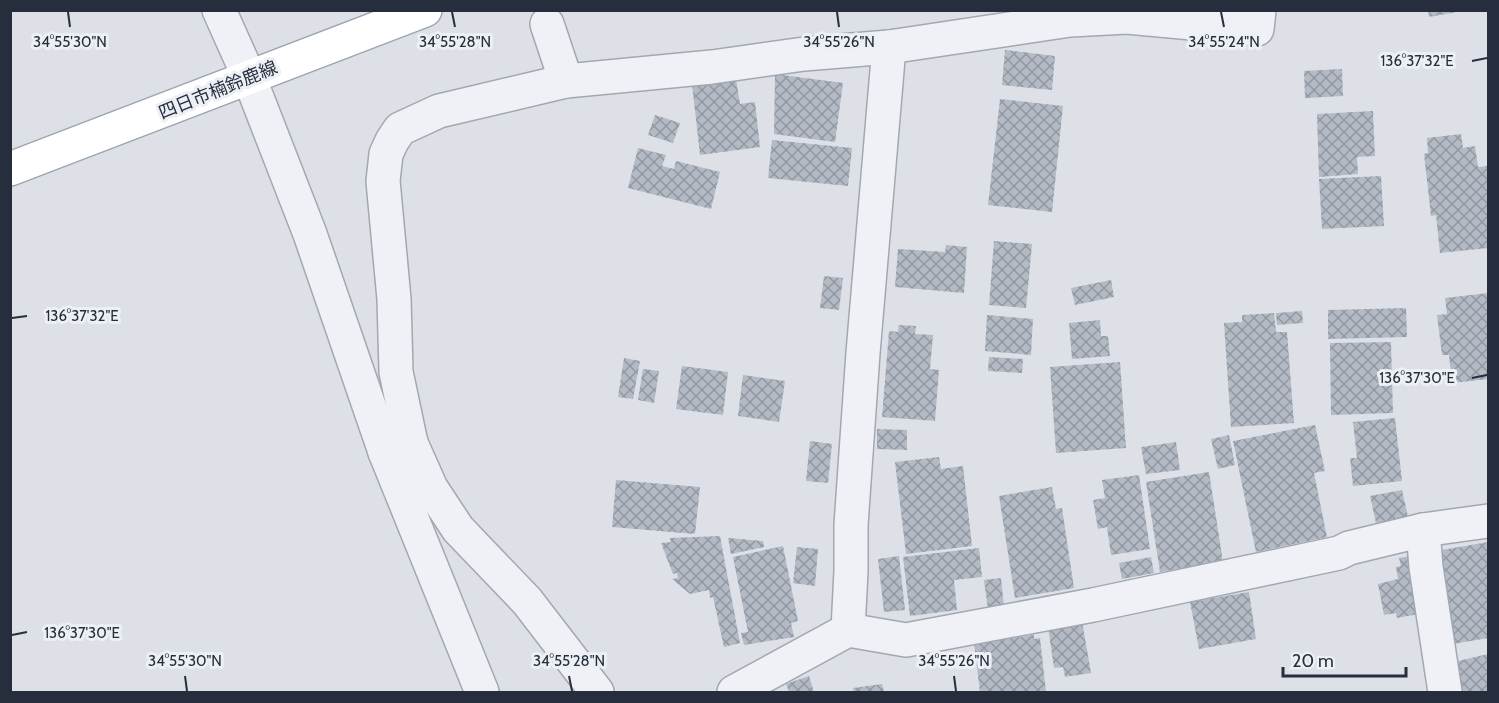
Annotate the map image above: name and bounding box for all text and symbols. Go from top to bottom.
text: 34°55'30"N [33,33,107,51]
text: 34°55'28"N [419,33,491,51]
text: 34°55'26"N [803,33,875,51]
text: 34°55'24"N [1188,33,1260,51]
text: 136°37'32"E [1380,52,1454,70]
street label: 四日市楠鈴鹿線 [155,56,281,124]
text: 136°37'32"E [45,307,119,325]
text: 136°37'30"E [1379,369,1455,387]
text: 136°37'30"E [44,624,120,642]
scale bar [1283,640,1406,678]
text: 20 m [1292,650,1334,672]
text: 34°55'30"N [148,652,222,670]
text: 34°55'28"N [533,652,605,670]
text: 34°55'26"N [918,652,990,670]

